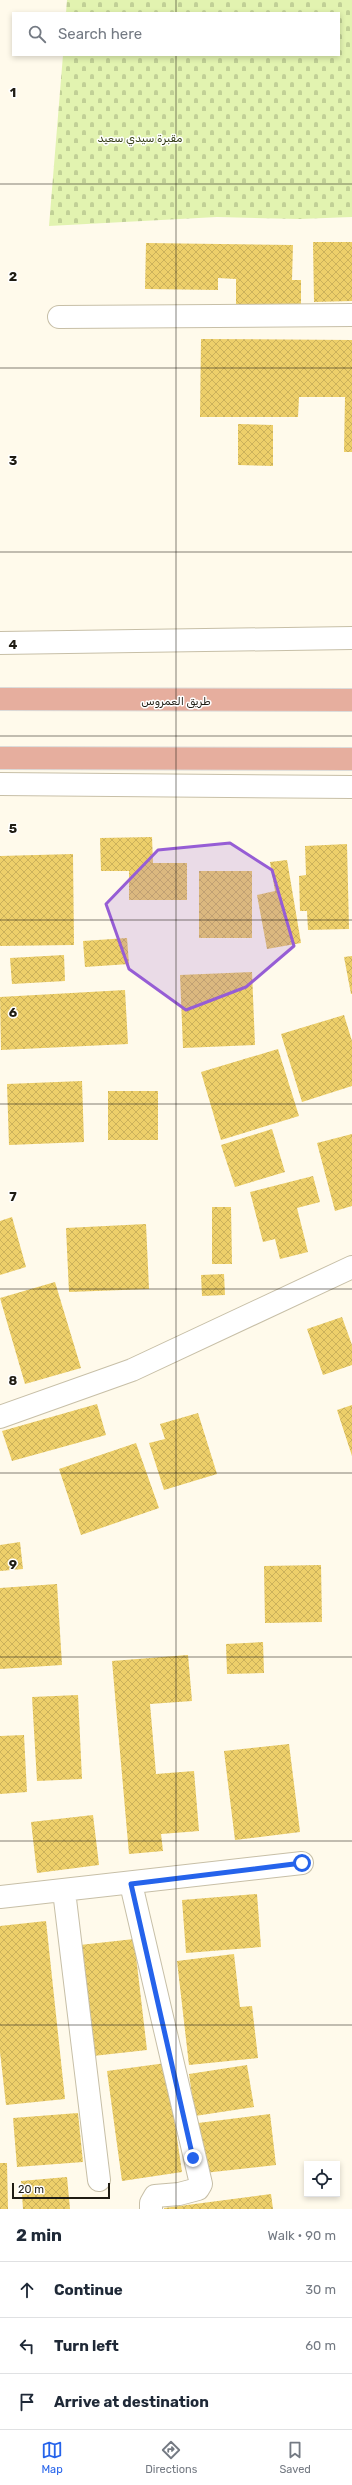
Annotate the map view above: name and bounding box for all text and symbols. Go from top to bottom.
search box [12,12,340,56]
icon: search [26,23,48,45]
text: Search here [58,25,142,43]
text: 1 [10,85,16,100]
park label: مقبرة سيدي سعيد [98,132,182,146]
text: 2 [9,269,17,284]
text: 3 [9,453,18,468]
text: 4 [9,637,18,652]
street label: طريق العمروس [141,695,211,709]
text: 5 [9,821,17,836]
text: 6 [9,1005,18,1020]
text: 7 [9,1189,17,1204]
text: 8 [9,1373,18,1388]
text: 9 [9,1557,17,1572]
route start [293,1854,311,1872]
route end [184,2149,202,2167]
map controls [304,2161,340,2197]
button: locate [304,2161,340,2197]
scale bar [12,2181,110,2200]
text: 20 m [18,2183,44,2196]
text: 2 min [16,2225,62,2245]
text: Walk · 90 m [268,2228,336,2243]
icon: ahead [16,2279,38,2301]
text: Continue [54,2281,123,2299]
text: 30 m [305,2282,336,2297]
icon: left [16,2335,38,2357]
text: Turn left [54,2337,119,2355]
text: 60 m [305,2338,336,2353]
icon: arrive [16,2391,38,2413]
text: Arrive at destination [54,2393,209,2411]
tab: Map [41,2439,63,2476]
tab: Directions [145,2439,197,2476]
tab: Saved [280,2439,311,2476]

